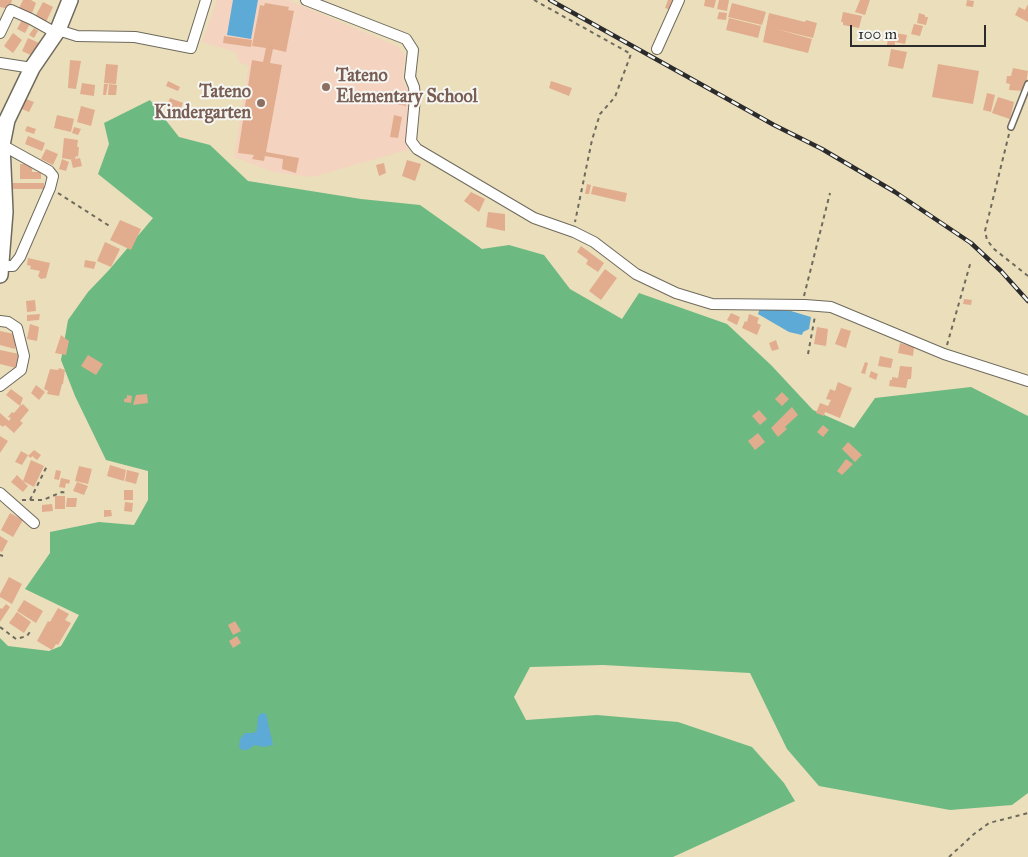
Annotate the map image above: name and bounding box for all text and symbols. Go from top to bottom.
scale bar [853,15,989,47]
text: 100 m [858,25,897,43]
place label: Tateno Elementary School [336,66,478,108]
marker: Tateno Elementary School [320,81,332,93]
place label: Tateno Kindergarten [154,82,251,125]
marker: Tateno Kindergarten [255,97,267,109]

